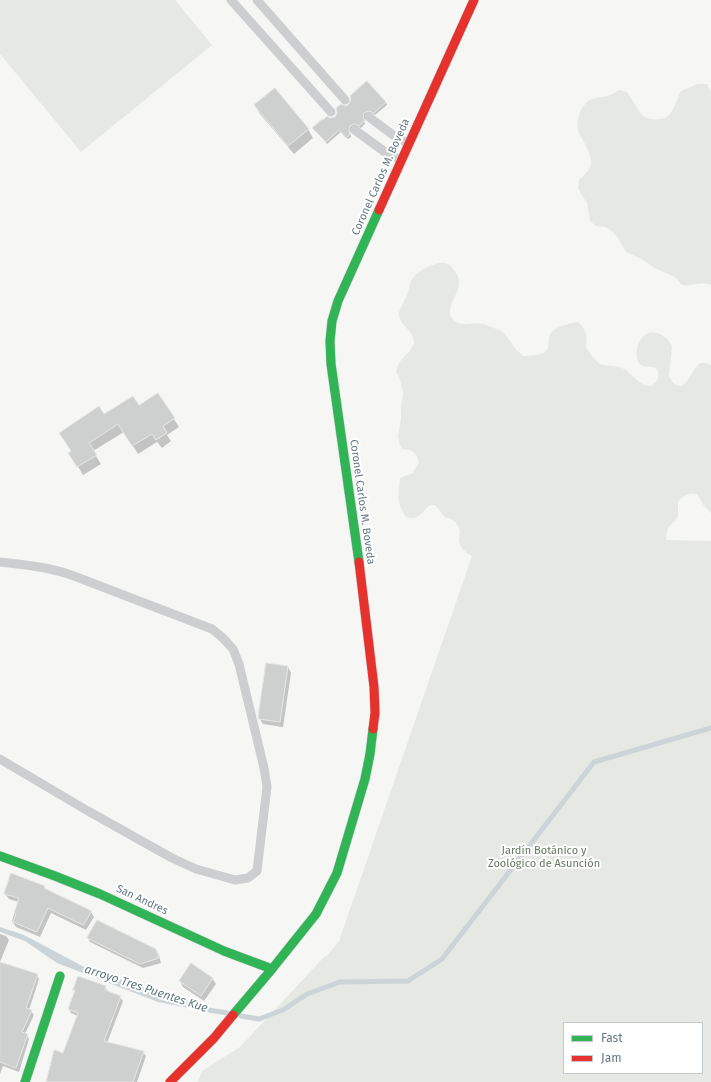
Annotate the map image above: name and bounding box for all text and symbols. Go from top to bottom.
street label: Coronel Carlos M. Boveda [349,117,413,237]
street label: Coronel Carlos M. Boveda [347,439,377,565]
park label: Jardín Botánico y Zoológico de Asunción [488,844,600,870]
street label: San Andres [114,882,170,918]
water label: arroyo Tres Puentes Kue [83,962,209,1016]
legend [563,1022,703,1074]
text: Fast [601,1031,623,1045]
text: Jam [601,1051,621,1065]

